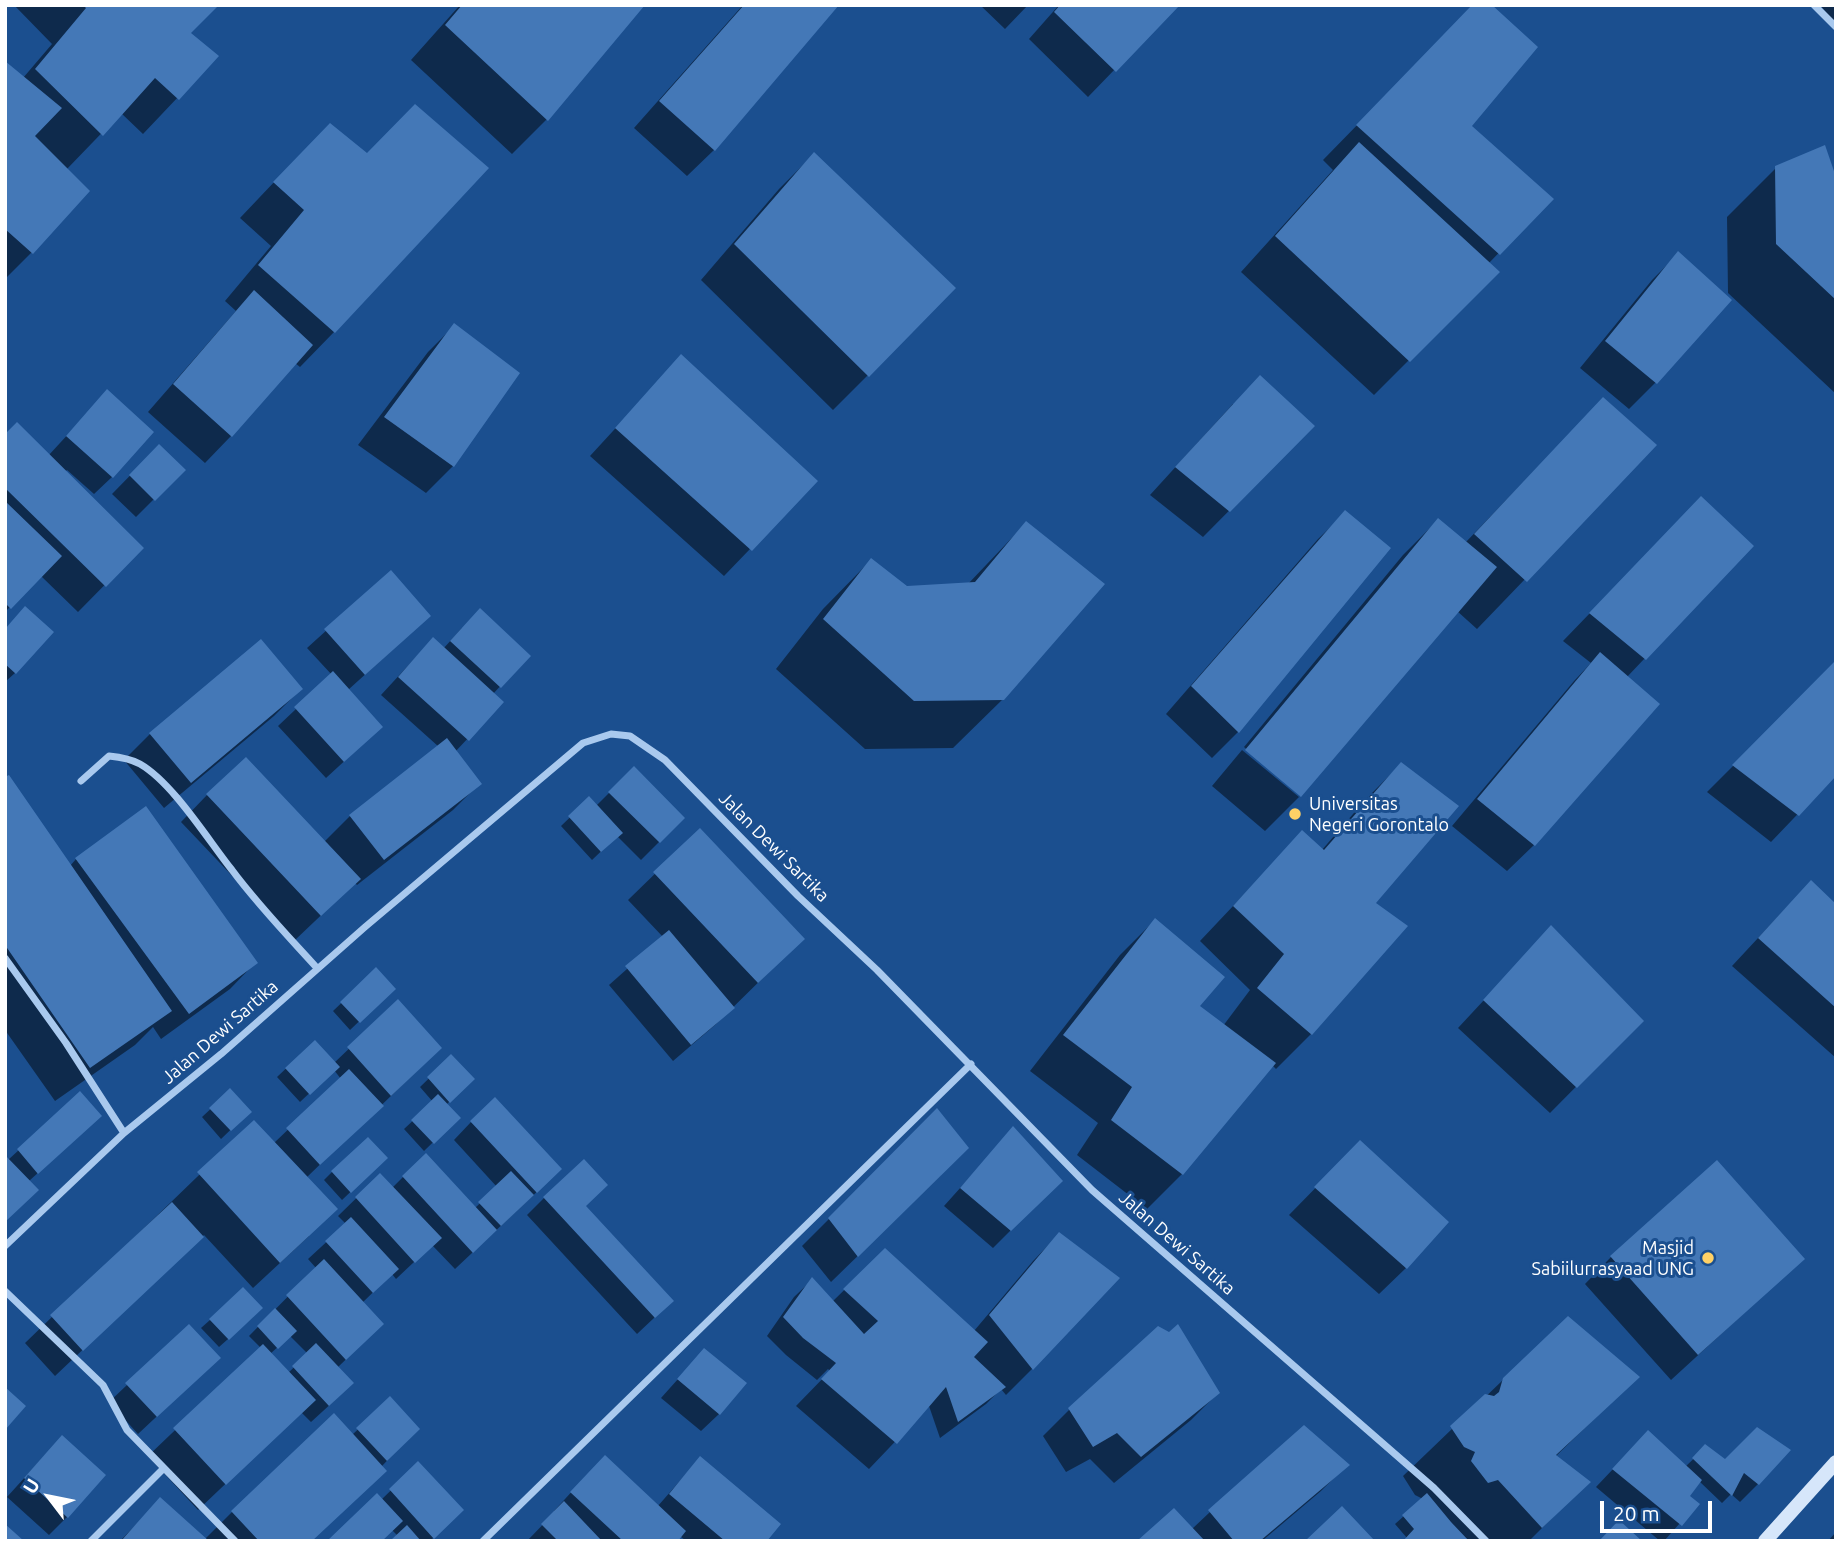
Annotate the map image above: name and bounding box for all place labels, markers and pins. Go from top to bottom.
place label: Universitas Negeri Gorontalo [1309,793,1449,836]
marker: Universitas Negeri Gorontalo [1287,806,1303,822]
place label: Masjid Sabiilurrasyaad UNG [1531,1237,1694,1280]
marker: Masjid Sabiilurrasyaad UNG [1700,1250,1716,1266]

